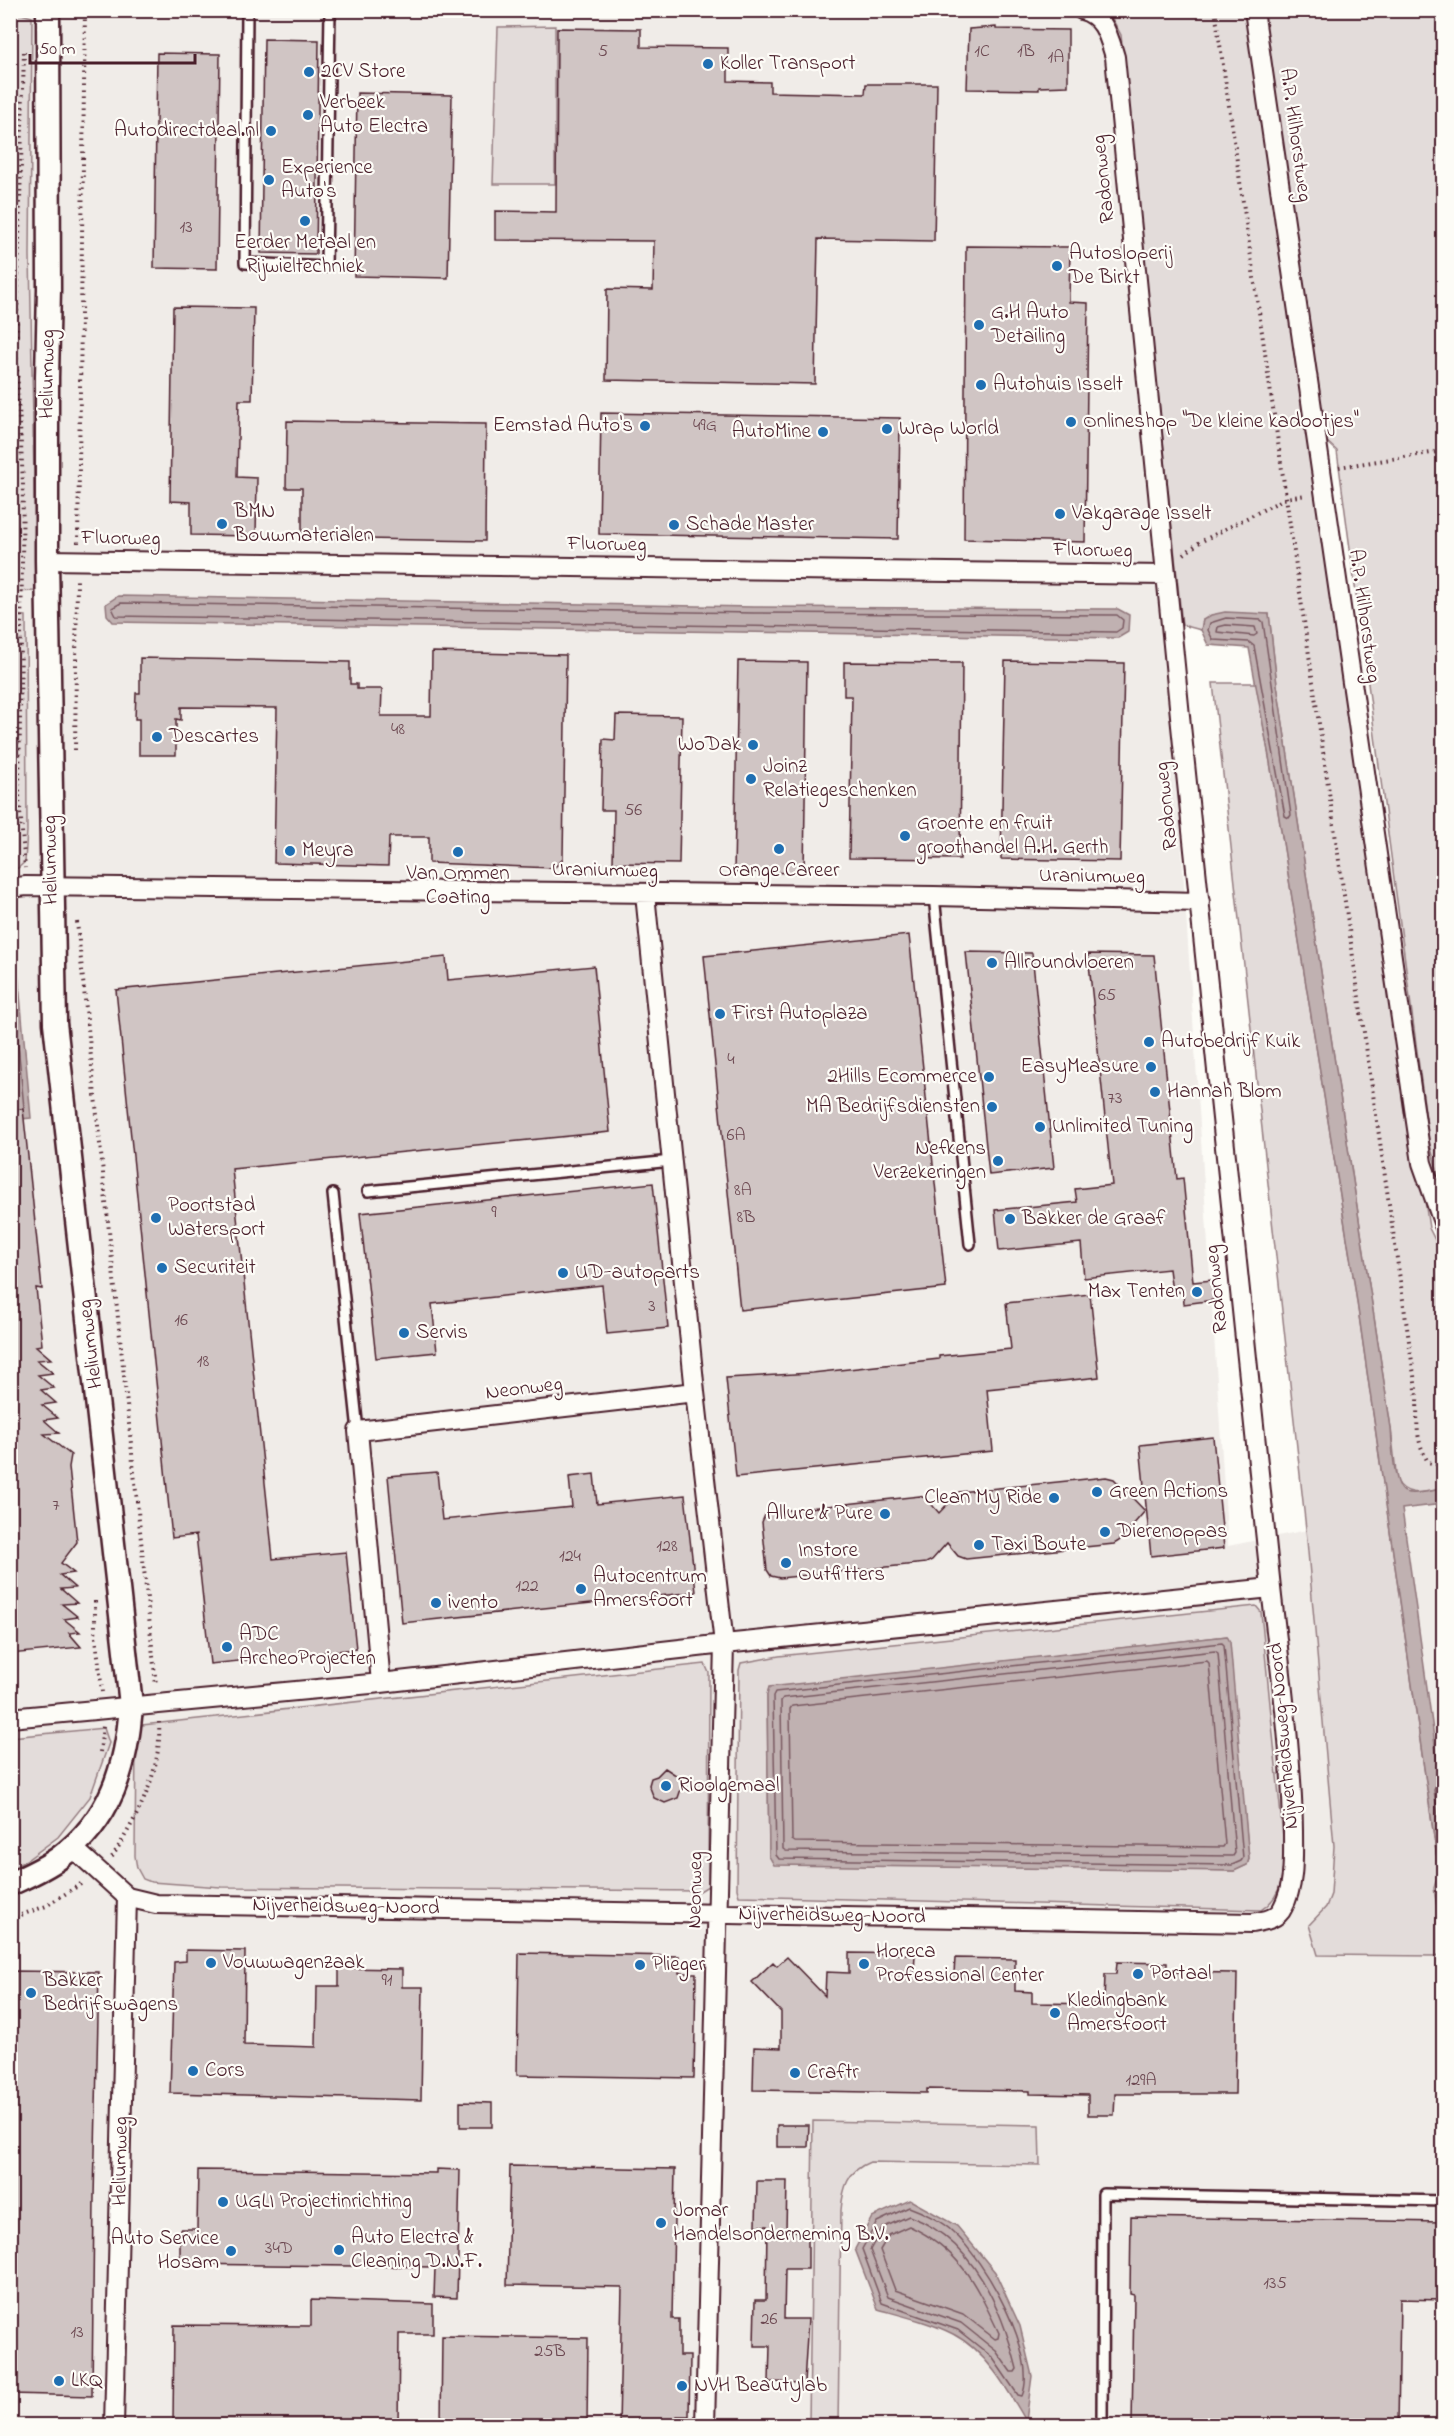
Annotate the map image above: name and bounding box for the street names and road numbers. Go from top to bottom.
street label: A.P. Hilhorstweg [1269,66,1319,204]
street label: Radonweg [1084,133,1126,225]
street label: Heliumweg [32,329,66,419]
street label: Fluorweg [80,523,161,557]
street label: Fluorweg [566,529,647,563]
street label: Fluorweg [1052,535,1133,569]
street label: A.P. Hilhorstweg [1338,547,1388,685]
street label: Radonweg [1147,760,1189,852]
street label: Heliumweg [35,815,69,905]
street label: Uraniumweg [552,855,658,889]
street label: Uraniumweg [1039,861,1145,895]
street label: Radonweg [1197,1243,1239,1335]
street label: Heliumweg [71,1297,113,1390]
street label: Neonweg [484,1369,565,1411]
street label: Nijverheidsweg-Noord [1261,1641,1309,1831]
street label: Neonweg [680,1851,714,1929]
street label: Nijverheidsweg-Noord [252,1890,440,1926]
street label: Nijverheidsweg-Noord [738,1899,926,1935]
street label: Heliumweg [105,2116,139,2206]

